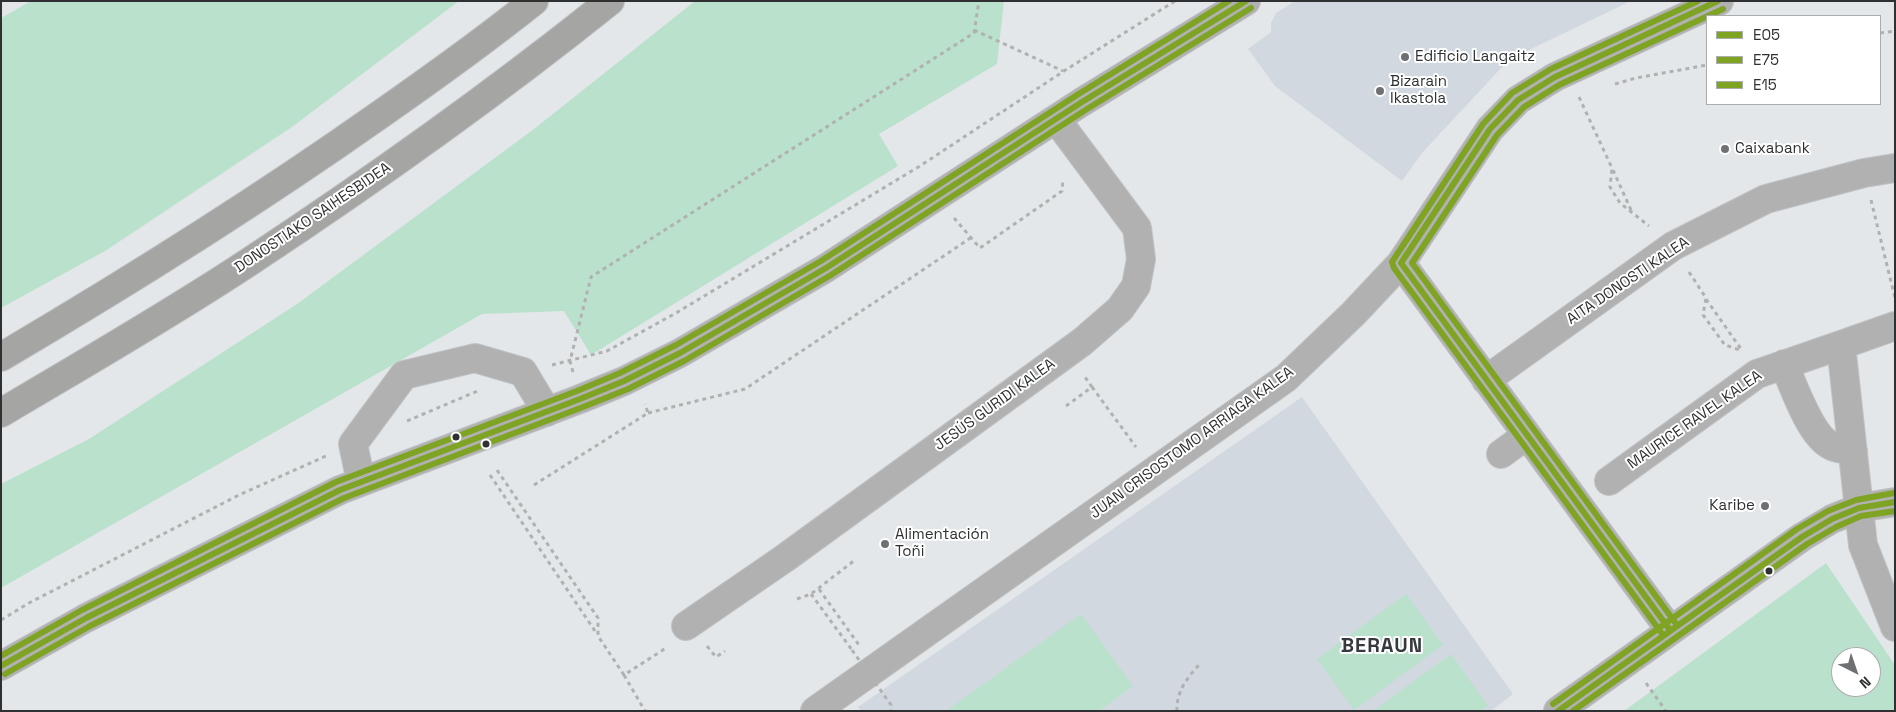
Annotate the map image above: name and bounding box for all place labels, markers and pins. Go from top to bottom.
place label: Edificio Langaitz [1415,48,1535,66]
marker: Edificio Langaitz [1399,51,1411,63]
place label: Bizarain Ikastola [1390,73,1447,108]
marker: Bizarain Ikastola [1374,85,1386,97]
place label: Caixabank [1735,140,1810,158]
marker: Caixabank [1719,143,1731,155]
unlabelled marker [451,432,461,442]
unlabelled marker [481,439,491,449]
place label: Karibe [1709,497,1755,515]
marker: Karibe [1759,500,1771,512]
place label: Alimentación Toñi [895,526,989,561]
marker: Alimentación Toñi [879,538,891,550]
unlabelled marker [1764,566,1774,576]

